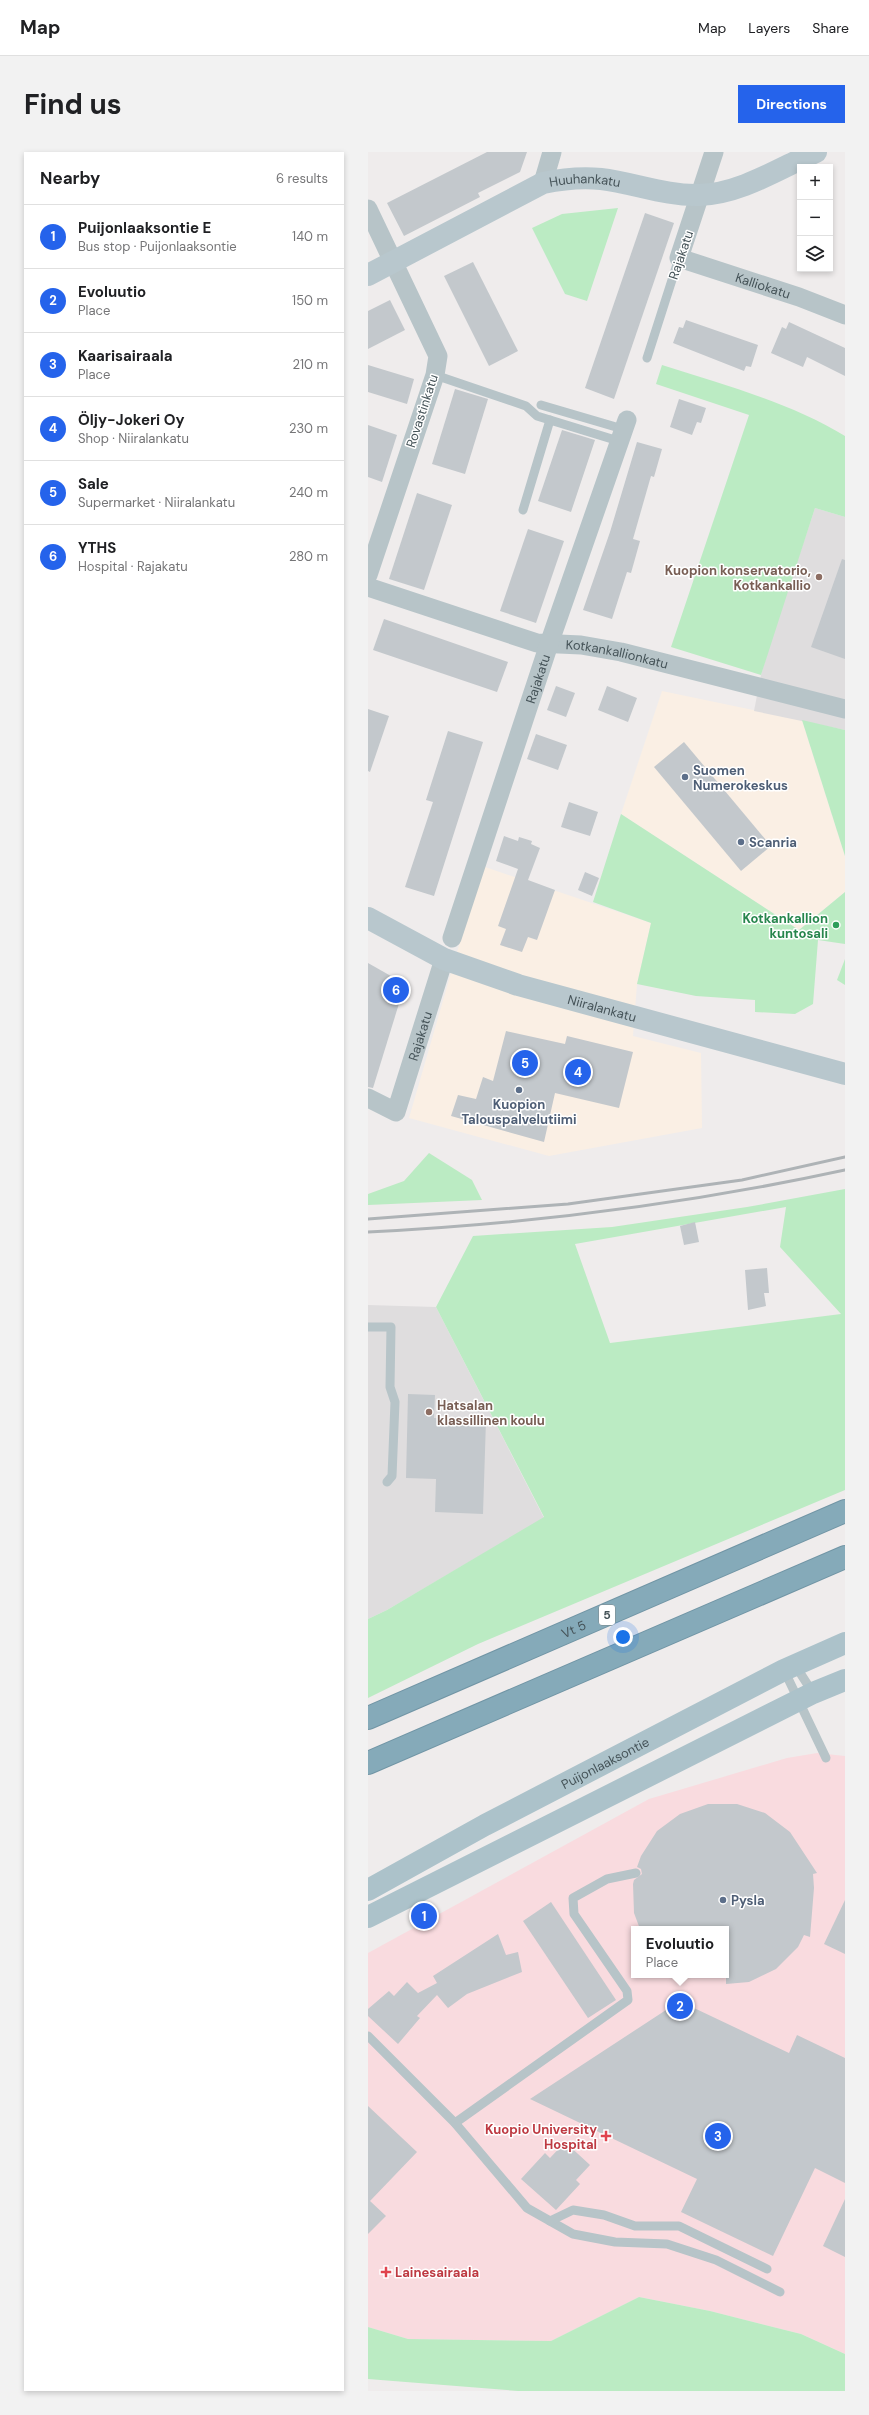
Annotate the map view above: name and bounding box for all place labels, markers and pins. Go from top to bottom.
place label: Kuopion konservatorio, Kotkankallio [665,562,811,594]
marker: Kuopion konservatorio, Kotkankallio [814,572,824,582]
place label: Suomen Numerokeskus [693,762,788,794]
marker: Suomen Numerokeskus [680,772,690,782]
place label: Scanria [749,834,797,851]
marker: Scanria [736,837,746,847]
place label: Kotkankallion kuntosali [743,910,828,942]
marker: Kotkankallion kuntosali [831,920,841,930]
pin: 6 [383,975,409,1005]
pin: 5 [512,1048,538,1078]
pin: 4 [565,1057,591,1087]
marker: Kuopion Talouspalvelutiimi [514,1085,524,1095]
place label: Kuopion Talouspalvelutiimi [461,1096,577,1128]
place label: Hatsalan klassillinen koulu [437,1397,545,1429]
marker: Hatsalan klassillinen koulu [424,1407,434,1417]
place label: Pysla [731,1892,765,1909]
marker: Pysla [718,1895,728,1905]
pin: 1 [411,1901,437,1931]
pin: 2 [667,1991,693,2021]
place label: Kuopio University Hospital [485,2121,597,2153]
pin: 3 [705,2121,731,2151]
marker: Kuopio University Hospital [600,2130,612,2142]
place label: Lainesairaala [395,2264,479,2281]
marker: Lainesairaala [380,2266,392,2278]

